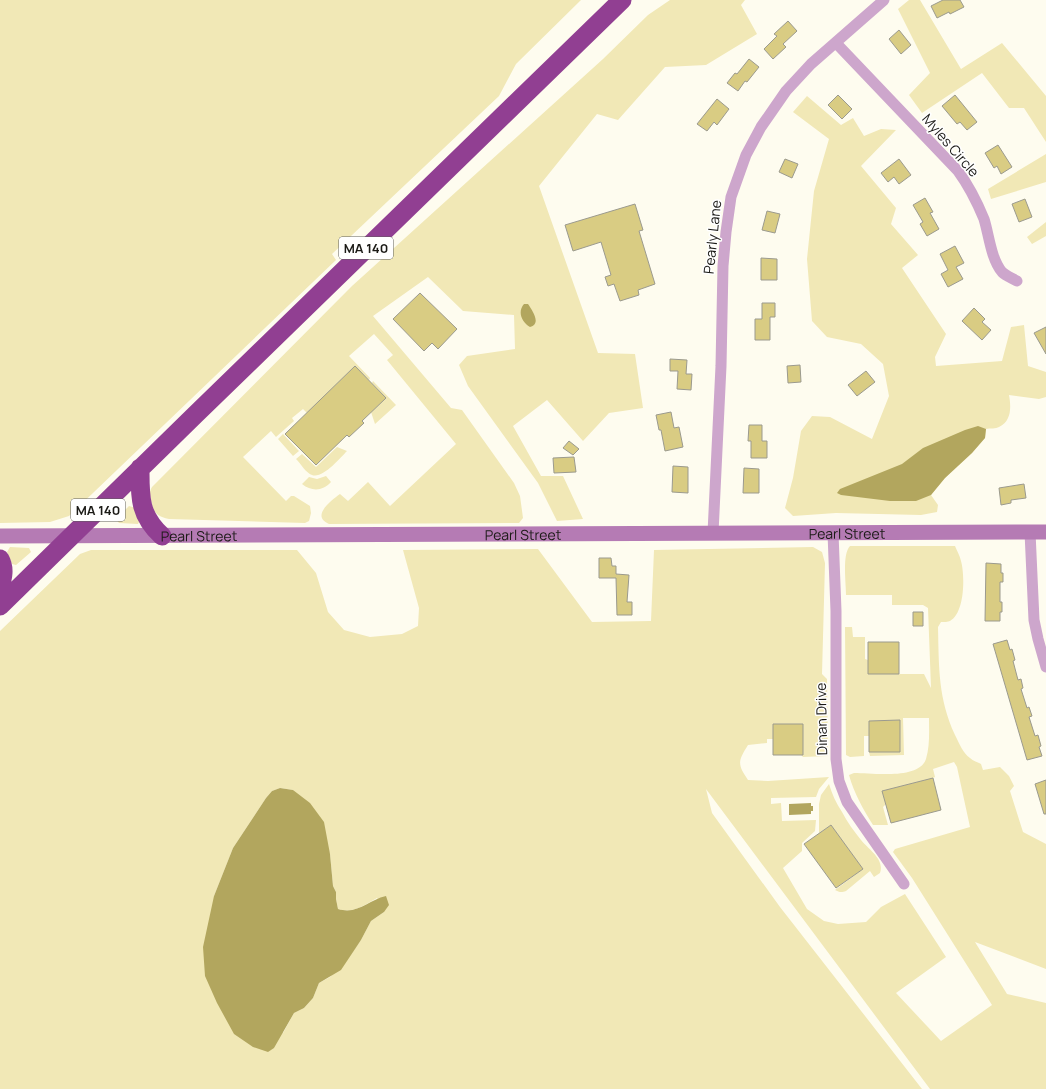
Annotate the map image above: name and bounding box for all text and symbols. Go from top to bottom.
street label: Myles Circle [918,109,984,181]
street label: Pearly Lane [699,199,725,275]
road number: MA 140 [339,237,393,259]
road number: MA 140 [71,499,125,521]
street label: Pearl Street [809,523,886,542]
street label: Pearl Street [485,524,562,544]
street label: Pearl Street [161,526,238,545]
street label: Dinan Drive [811,683,831,755]

